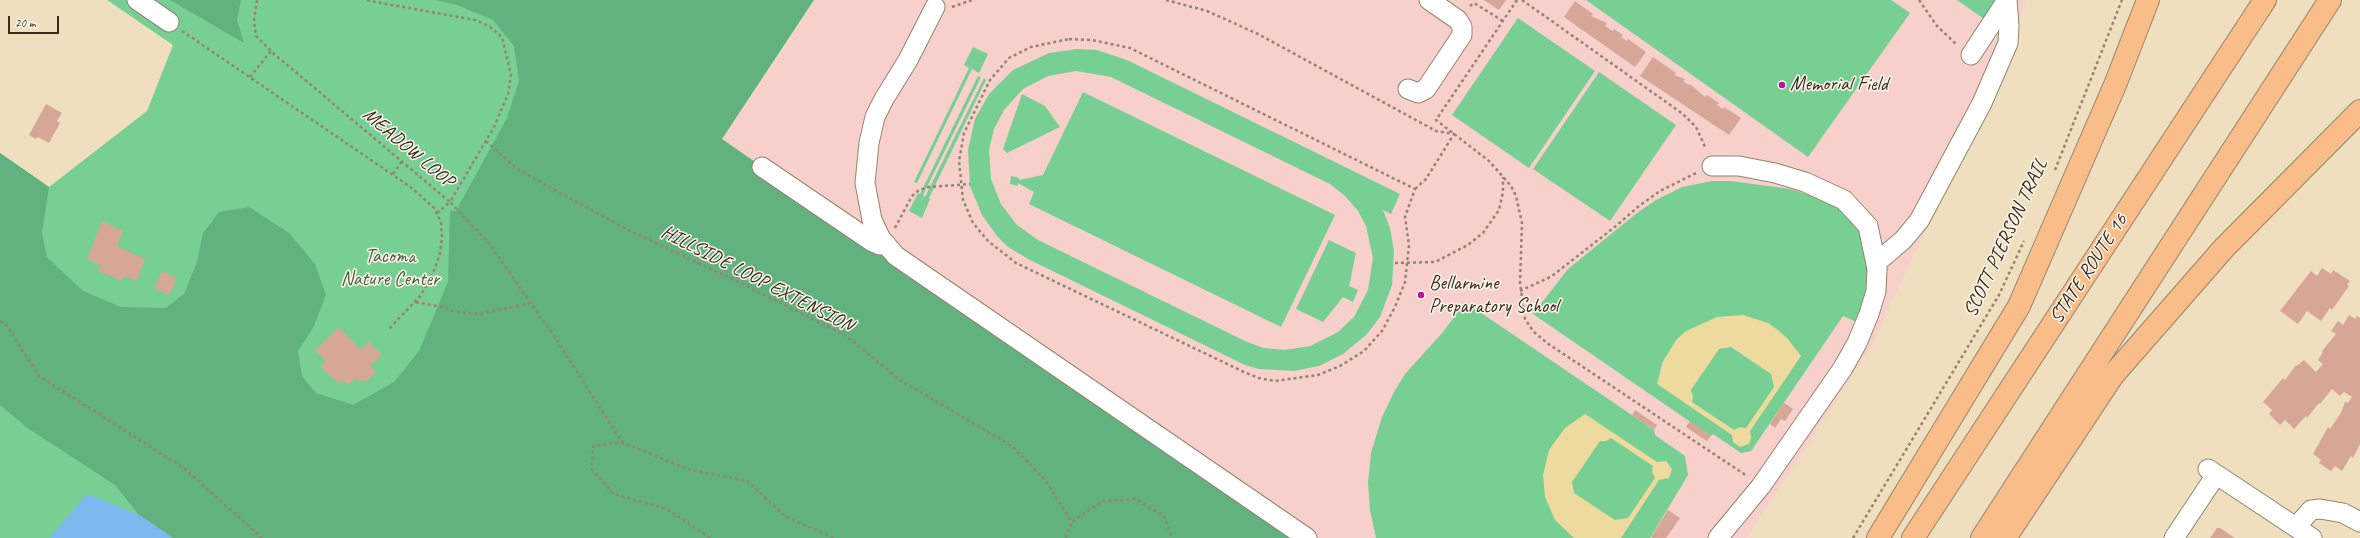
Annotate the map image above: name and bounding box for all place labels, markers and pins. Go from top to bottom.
place label: Memorial Field [1790,73,1888,97]
marker: Memorial Field [1777,80,1787,90]
place label: Bellarmine Preparatory School [1429,272,1558,319]
marker: Bellarmine Preparatory School [1416,290,1426,300]

